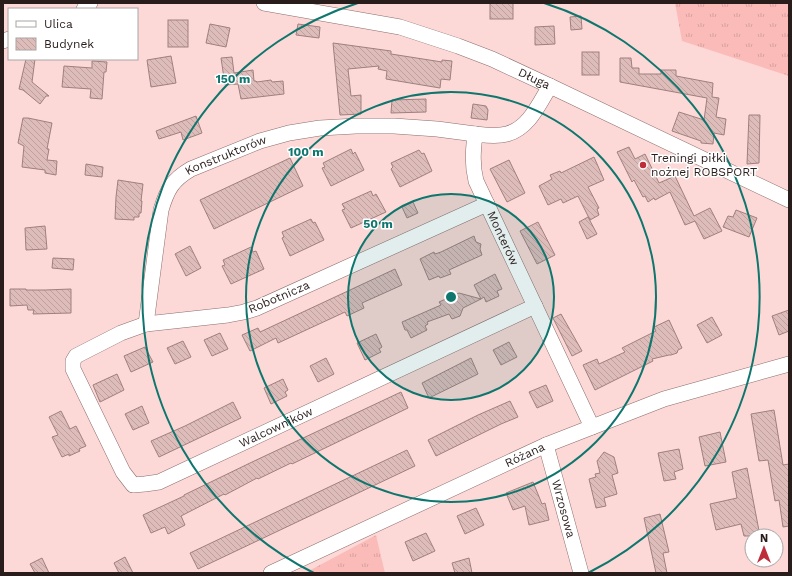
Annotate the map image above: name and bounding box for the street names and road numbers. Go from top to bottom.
street label: Długa [516,65,553,92]
street label: Konstruktorów [182,133,268,178]
street label: Monterów [484,209,522,268]
street label: Robotnicza [246,278,312,316]
street label: Walcowników [237,404,315,450]
street label: Różana [503,439,547,470]
street label: Wrzosowa [549,478,578,539]

